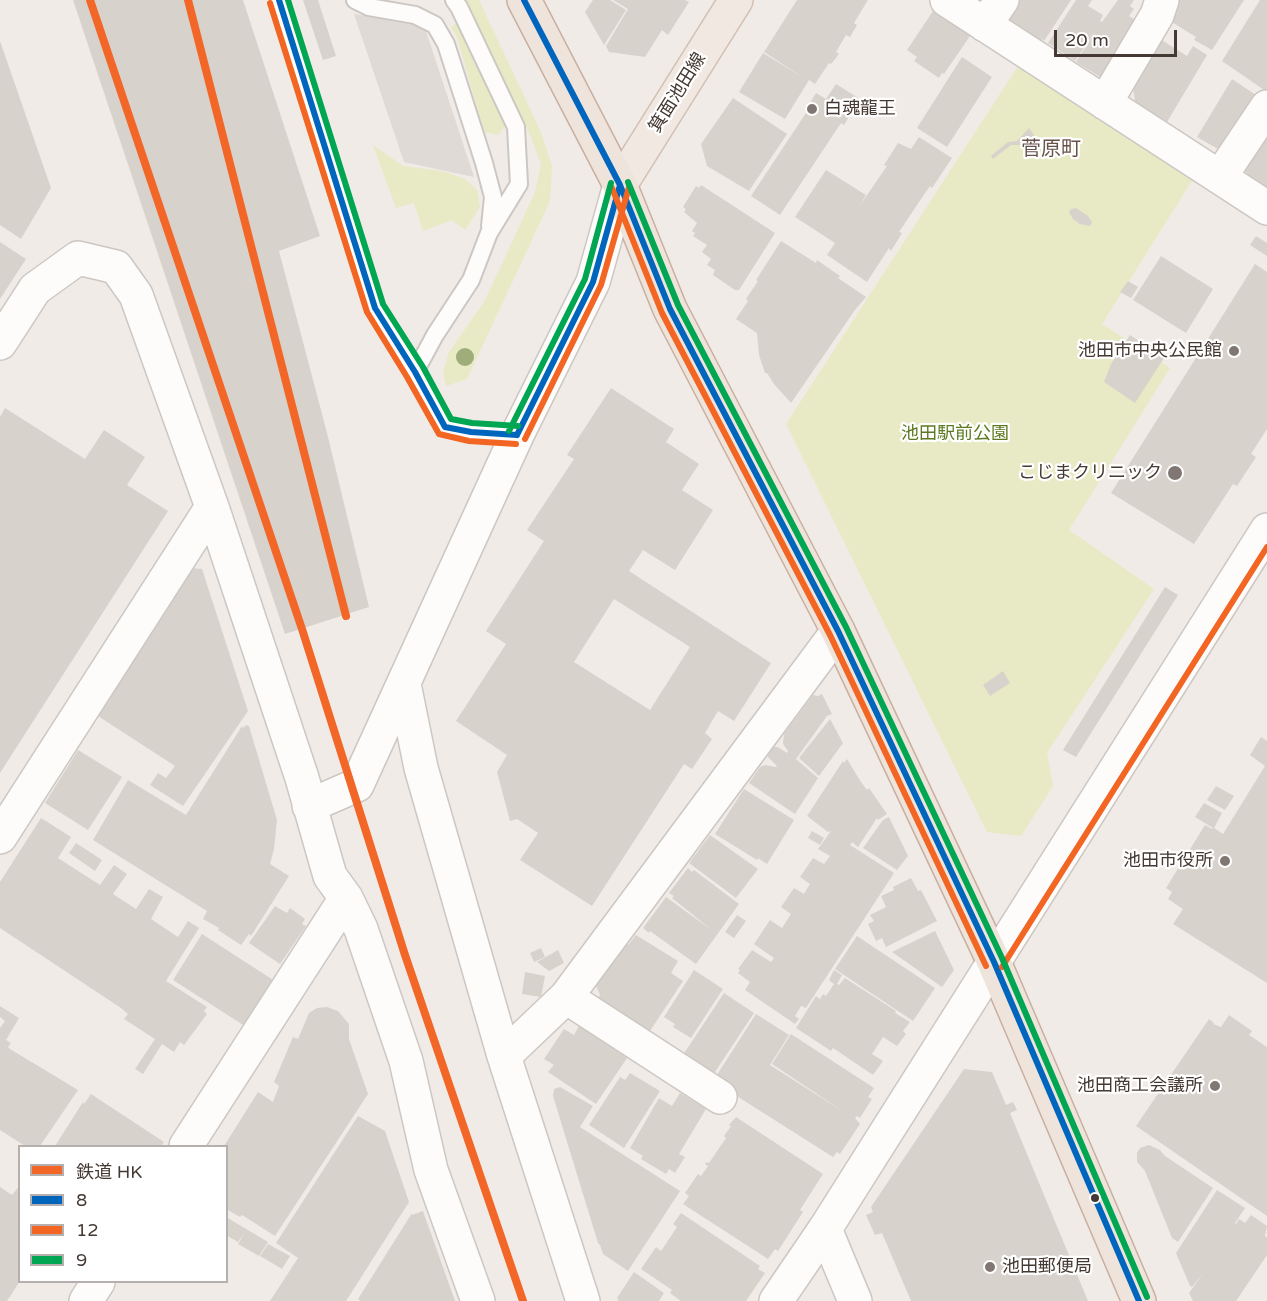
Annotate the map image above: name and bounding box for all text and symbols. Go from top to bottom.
scale bar [1057,18,1180,56]
text: 20 m [1065,29,1109,51]
street label: 箕面池田線 [645,49,711,137]
place label: 白魂龍王 [824,98,896,120]
marker: 白魂龍王 [805,102,819,116]
district label: 菅原町 [1021,138,1081,162]
place label: 池田市中央公民館 [1078,340,1222,362]
marker: 池田市中央公民館 [1227,344,1241,358]
park label: 池田駅前公園 [901,423,1009,445]
place label: こじまクリニック [1018,462,1162,484]
marker: こじまクリニック [1166,464,1184,482]
place label: 池田市役所 [1123,850,1213,872]
marker: 池田市役所 [1218,854,1232,868]
place label: 池田商工会議所 [1077,1075,1203,1097]
marker: 池田商工会議所 [1208,1079,1222,1093]
legend [18,1145,228,1283]
text: 鉄道 HK [76,1161,142,1183]
text: 8 [76,1189,87,1211]
unlabelled marker [1089,1192,1101,1204]
text: 12 [76,1219,99,1241]
text: 9 [76,1249,87,1271]
place label: 池田郵便局 [1002,1256,1092,1278]
marker: 池田郵便局 [983,1260,997,1274]

